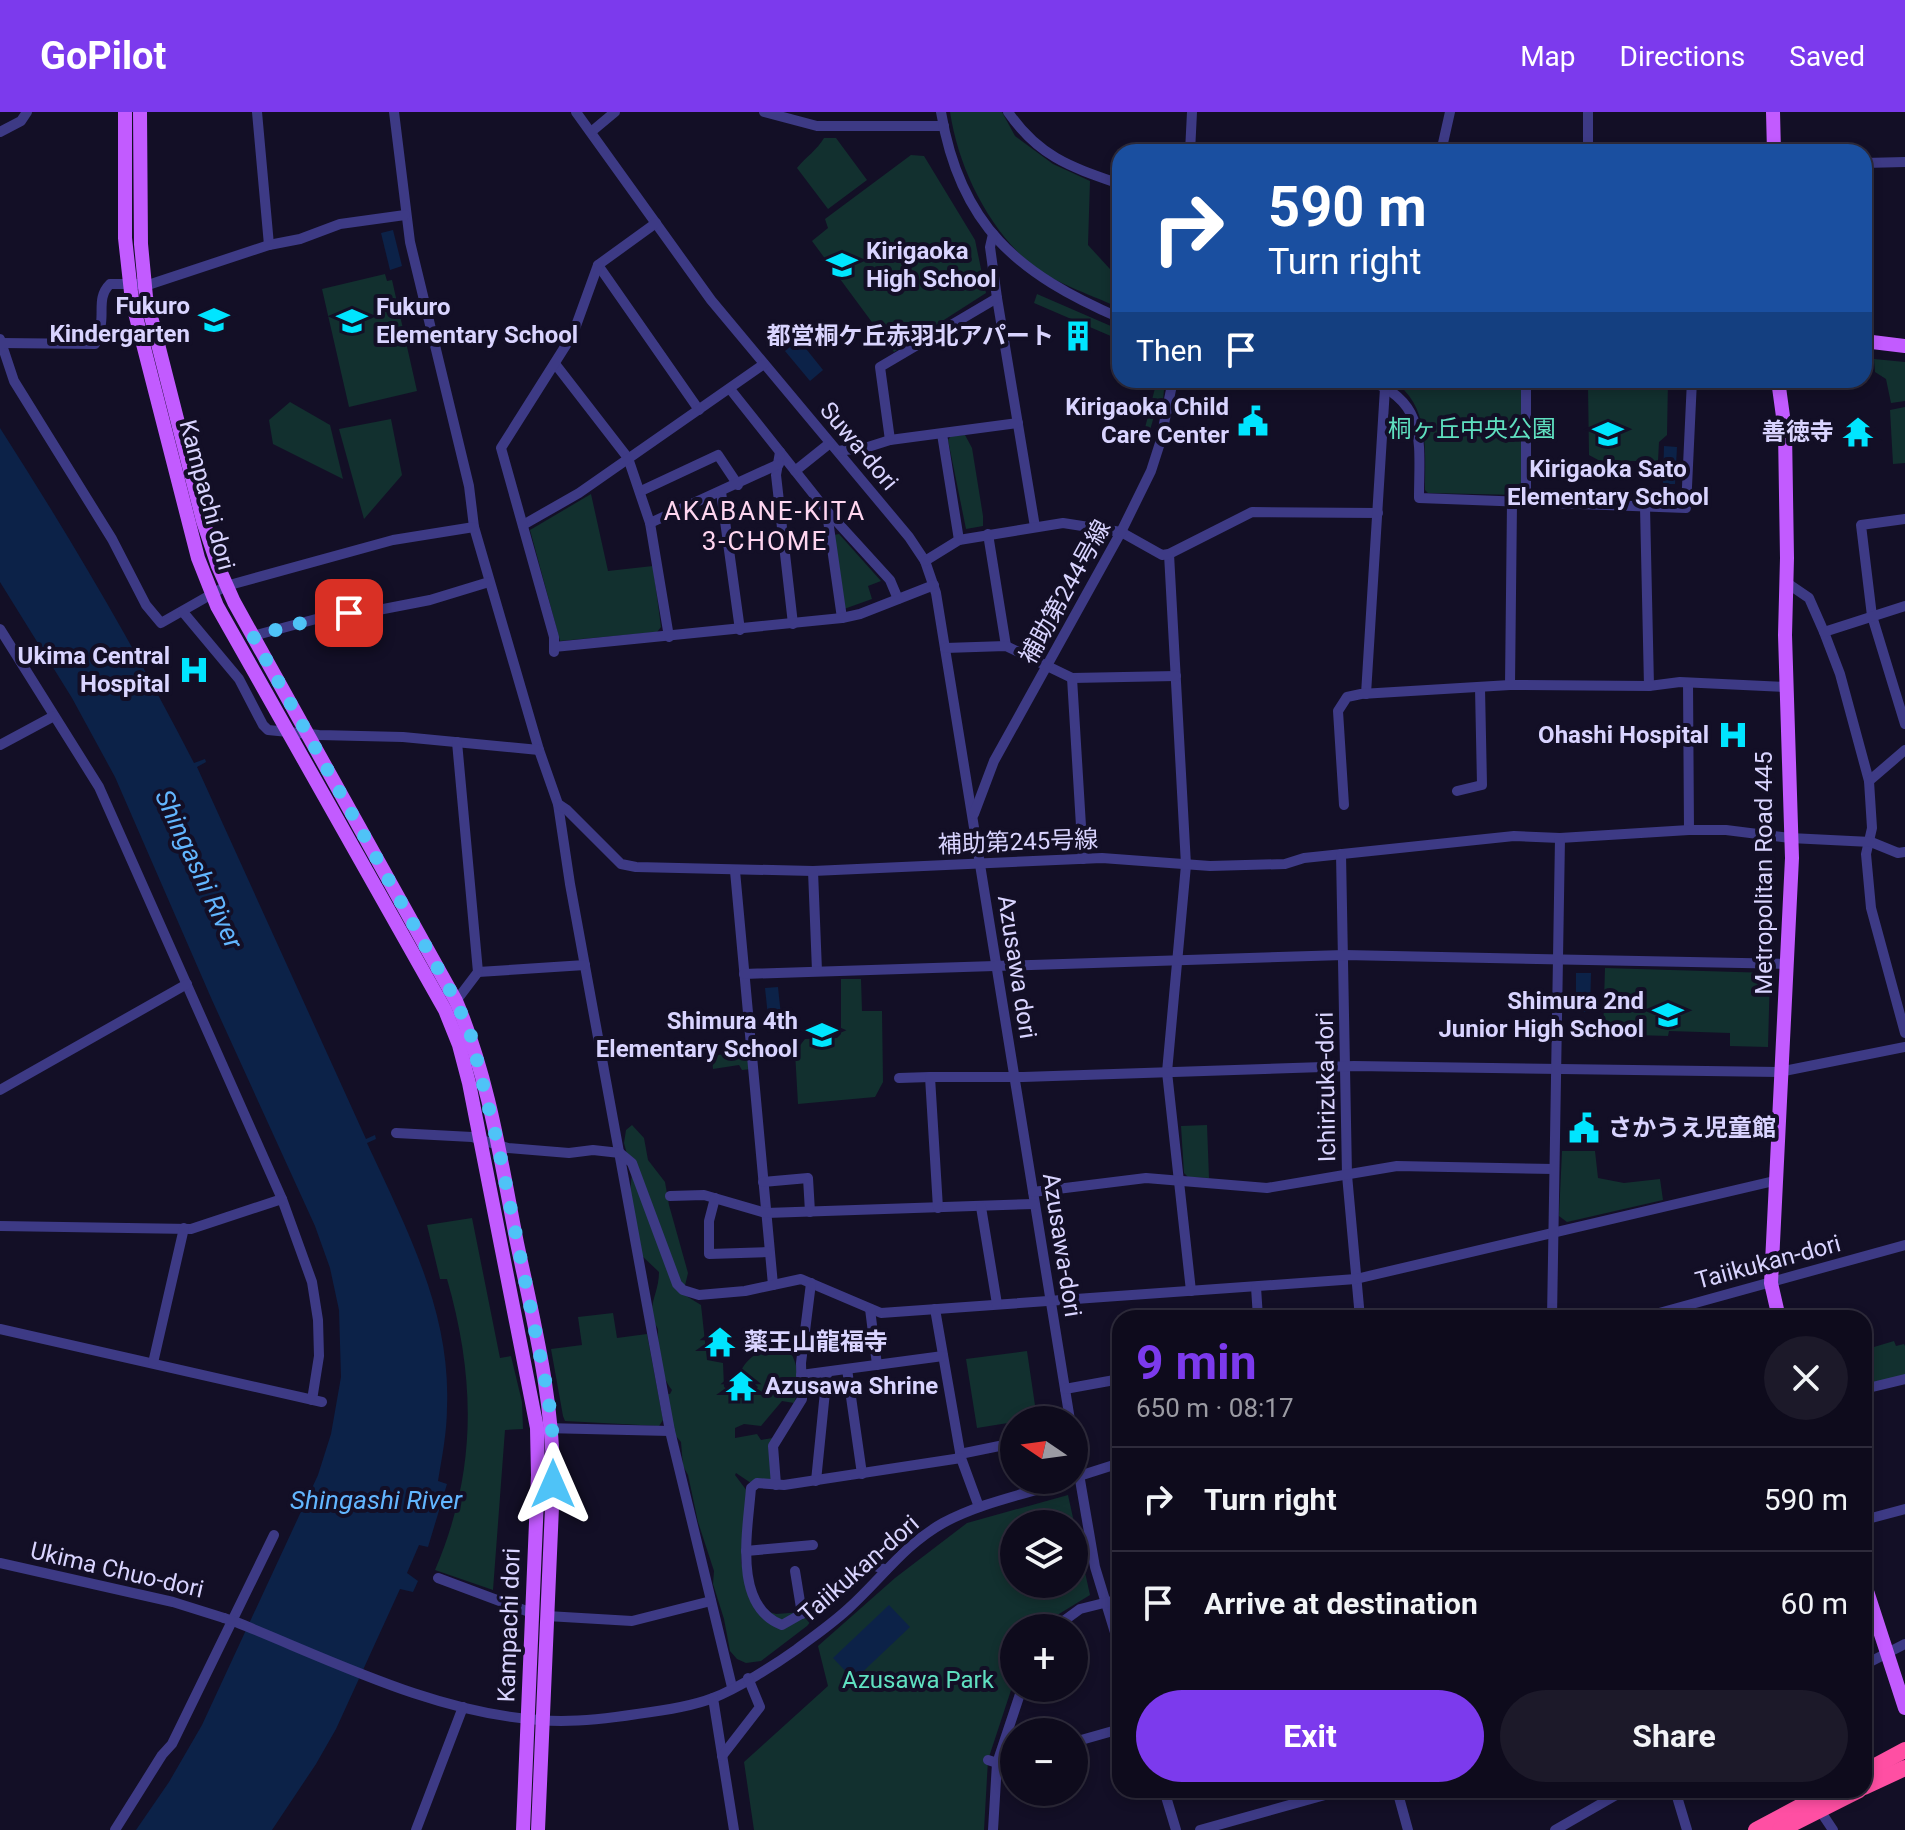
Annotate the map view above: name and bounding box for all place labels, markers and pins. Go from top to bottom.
place label: Kirigaoka High School [866,237,997,293]
school or university icon: Kirigaoka High School [825,248,859,282]
place label: Fukuro Kindergarten [49,292,190,348]
place label: Fukuro Elementary School [376,293,578,349]
school or university icon: Fukuro Kindergarten [197,303,231,337]
school or university icon: Fukuro Elementary School [335,304,369,338]
building icon: 都営桐ケ丘赤羽北アパート [1061,319,1095,353]
place label: 都営桐ケ丘赤羽北アパート [766,322,1054,350]
place label: Kirigaoka Child Care Center [1065,393,1229,449]
public building icon: Kirigaoka Child Care Center [1236,404,1270,438]
temple icon: 善徳寺 [1841,415,1875,449]
school or university icon: Kirigaoka Sato Elementary School [1591,417,1625,451]
place label: 善徳寺 [1762,418,1834,446]
place label: Kirigaoka Sato Elementary School [1507,455,1709,511]
pin [315,579,383,647]
place label: Ukima Central Hospital [18,642,170,698]
hospital icon: Ukima Central Hospital [177,653,211,687]
hospital icon: Ohashi Hospital [1716,718,1750,752]
place label: Ohashi Hospital [1538,721,1709,749]
place label: Shimura 2nd Junior High School [1438,987,1644,1043]
school or university icon: Shimura 2nd Junior High School [1651,998,1685,1032]
place label: Shimura 4th Elementary School [596,1007,798,1063]
school or university icon: Shimura 4th Elementary School [805,1018,839,1052]
public building icon: さかうえ児童館 [1567,1111,1601,1145]
place label: さかうえ児童館 [1608,1114,1776,1142]
temple icon: 薬王山龍福寺 [703,1325,737,1359]
place label: 薬王山龍福寺 [744,1328,888,1356]
temple icon: Azusawa Shrine [724,1369,758,1403]
place label: Azusawa Shrine [765,1372,938,1400]

